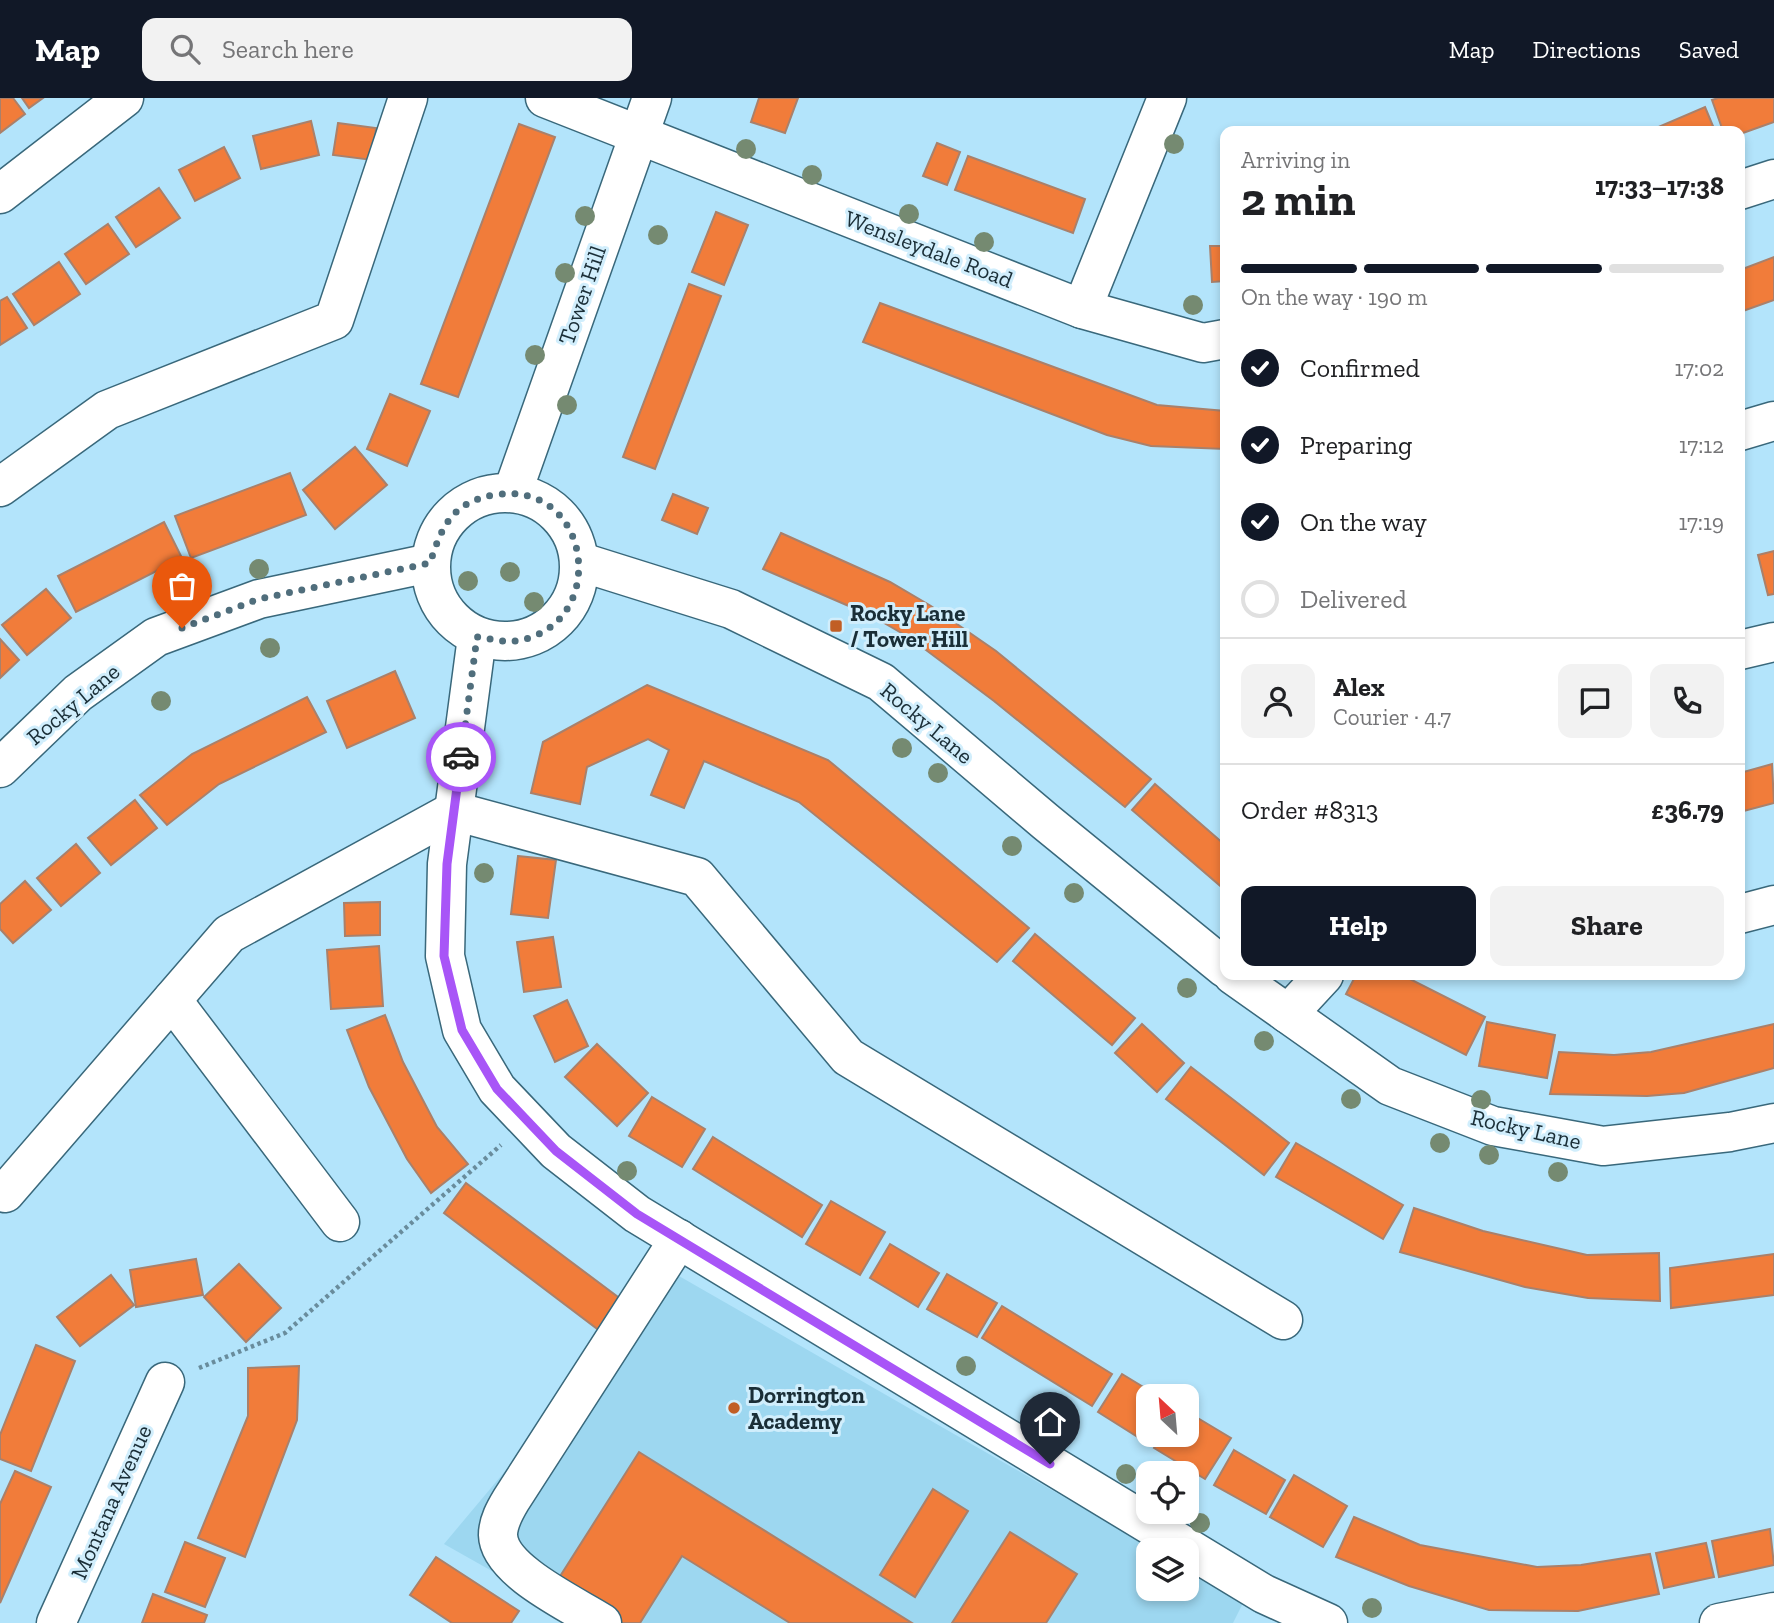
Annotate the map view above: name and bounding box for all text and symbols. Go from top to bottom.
search box [142,18,632,81]
text: Map [35,30,100,69]
icon: search [166,30,204,68]
text: Search here [222,33,354,65]
text: Map [1449,35,1495,64]
text: Directions [1533,35,1641,64]
text: Saved [1679,35,1739,64]
text: Arriving in [1241,146,1350,174]
text: 17:33–17:38 [1595,170,1724,202]
text: 2 min [1241,172,1356,227]
street label: Wensleydale Road [841,204,1017,294]
street label: Tower Hill [552,242,612,348]
text: On the way · 190 m [1241,283,1427,311]
icon: check [1241,349,1279,387]
text: Confirmed [1300,352,1420,384]
text: 17:02 [1674,354,1724,382]
icon: check [1241,426,1279,464]
text: Preparing [1300,429,1412,461]
text: 17:12 [1679,431,1724,459]
icon: check [1241,503,1279,541]
text: On the way [1300,506,1427,538]
text: 17:19 [1678,508,1724,536]
pin [152,556,212,628]
icon: bag [163,567,201,605]
text: Delivered [1300,583,1407,615]
place label: Rocky Lane / Tower Hill [850,599,969,653]
marker: Rocky Lane / Tower Hill [828,618,844,634]
street label: Rocky Lane [21,657,125,751]
button: person [1241,664,1315,738]
button: chat [1558,664,1632,738]
button: phone [1650,664,1724,738]
text: Alex [1333,671,1385,703]
street label: Rocky Lane [875,676,979,770]
text: Courier · 4.7 [1333,703,1451,731]
courier [426,722,496,792]
icon: car [442,738,480,776]
text: Order #8313 [1241,794,1379,826]
text: £36.79 [1651,794,1724,826]
button: Help [1241,886,1476,966]
button: Share [1490,886,1724,966]
street label: Rocky Lane [1468,1103,1584,1155]
place label: Dorrington Academy [748,1381,865,1435]
north arrow [1136,1384,1199,1447]
map controls [1136,1384,1199,1601]
pin [1020,1392,1080,1464]
marker: Dorrington Academy [726,1400,742,1416]
icon: home [1031,1403,1069,1441]
street label: Montana Avenue [64,1420,158,1584]
button: locate [1136,1461,1199,1524]
button: layers [1136,1538,1199,1601]

